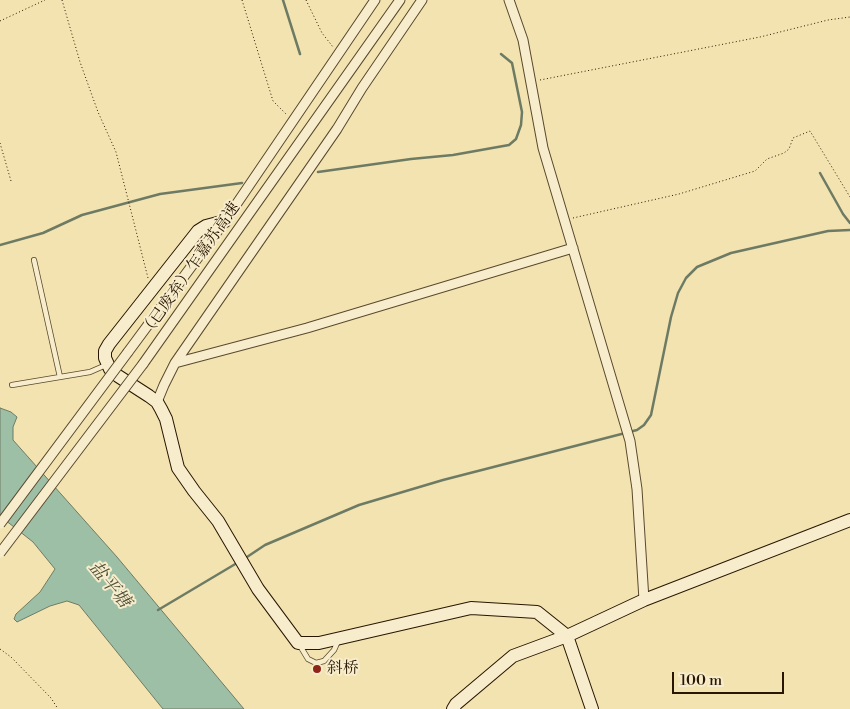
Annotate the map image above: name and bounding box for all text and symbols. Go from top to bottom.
street label: （已废弃）乍嘉苏高速 [137,199,245,341]
water label: 盐平塘 [83,557,135,613]
place label: 斜桥 [327,659,359,679]
scale bar [675,662,788,694]
marker: 斜桥 [311,663,323,675]
text: 100 m [680,671,722,690]

